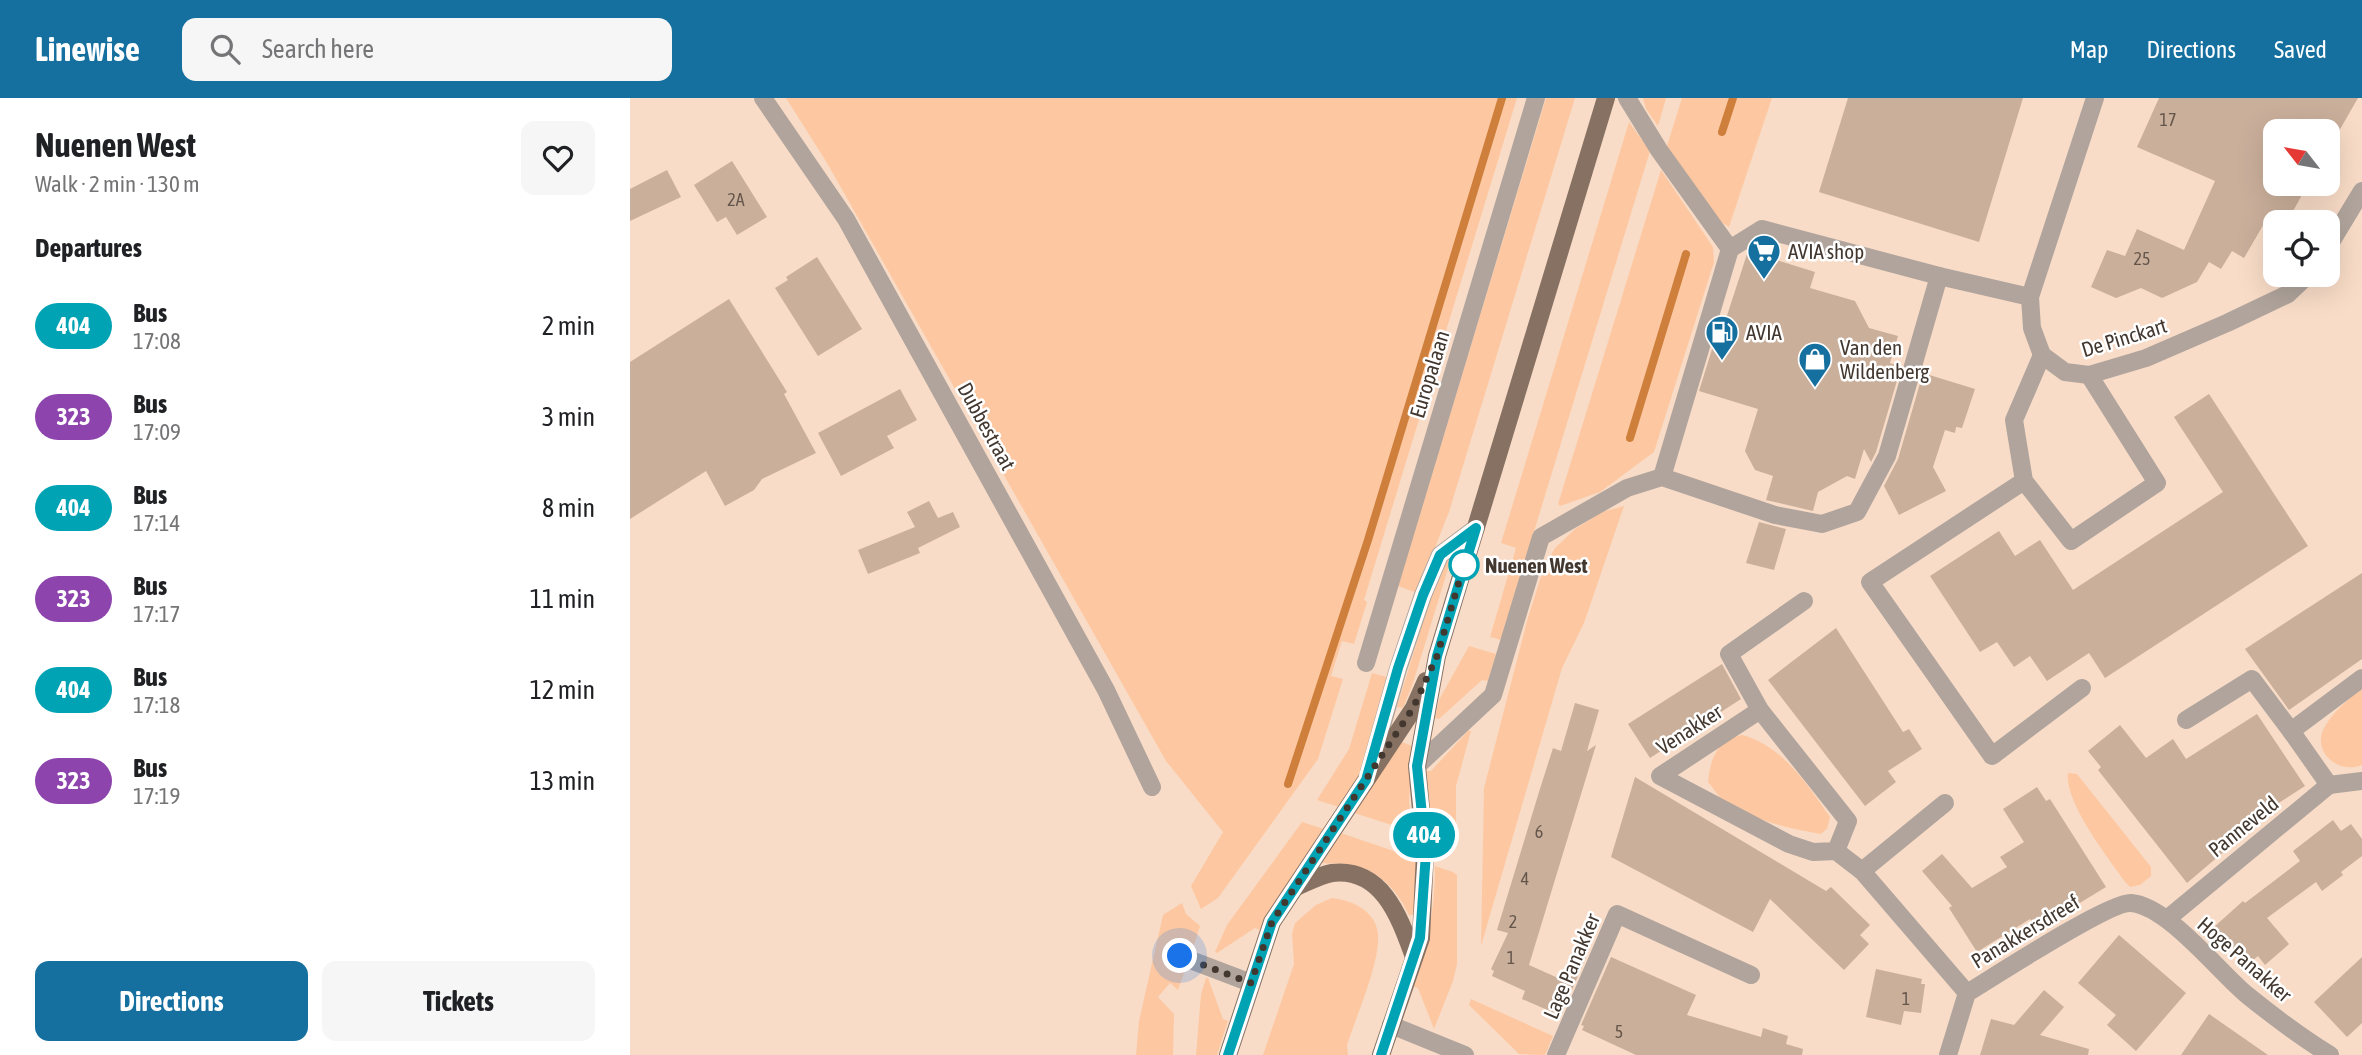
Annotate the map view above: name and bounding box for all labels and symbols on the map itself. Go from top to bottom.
house number: 17 [2160,109,2176,130]
north arrow [2263,119,2340,196]
house number: 2A [727,189,745,210]
supermarket icon: AVIA shop [1745,232,1783,281]
place label: AVIA shop [1788,239,1864,263]
house number: 25 [2134,248,2150,269]
fuel station icon: AVIA [1703,313,1741,362]
street label: De Pinckart [2078,313,2170,361]
place label: AVIA [1746,320,1783,344]
street label: Europalaan [1404,327,1454,421]
place label: Van den Wildenberg [1840,335,1929,383]
shop icon: Van den Wildenberg [1796,340,1834,389]
street label: Dubbestraat [953,378,1021,474]
marker: Nuenen West [1449,550,1479,580]
place label: Nuenen West [1485,553,1587,577]
street label: Venakker [1652,699,1727,759]
street label: Panneveld [2203,791,2283,861]
line badge: 404 [1384,812,1464,858]
house number: 6 [1535,821,1543,842]
house number: 4 [1521,868,1529,889]
street label: Panakkersdreef [1967,889,2084,973]
street label: Lage Panakker [1538,909,1604,1022]
house number: 2 [1509,911,1517,932]
street label: Hoge Panakker [2193,912,2297,1007]
your location [1162,938,1197,973]
house number: 1 [1507,947,1515,968]
house number: 1 [1902,988,1910,1009]
house number: 5 [1615,1021,1623,1042]

